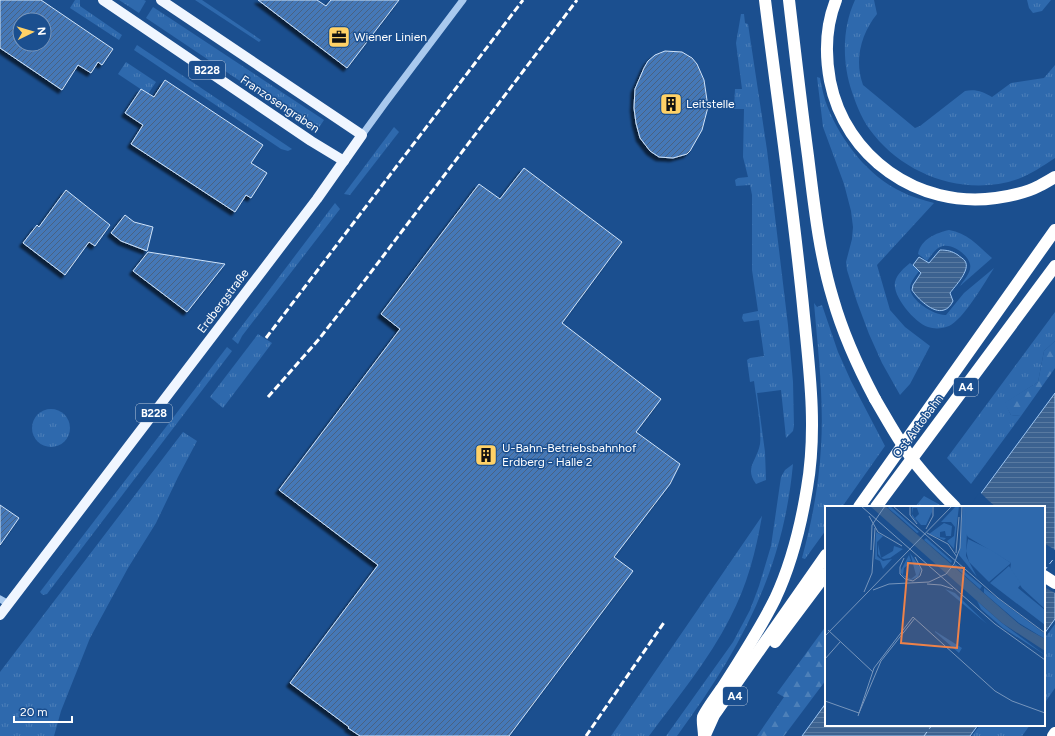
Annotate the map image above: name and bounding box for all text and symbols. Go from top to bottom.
north arrow [12,12,52,52]
office icon: Wiener Linien [326,24,352,50]
text: N [35,26,48,36]
place label: Wiener Linien [354,30,427,44]
road number: B228 [189,61,225,79]
street label: Franzosengraben [238,72,322,136]
building icon: Leitstelle [658,91,684,117]
place label: Leitstelle [686,97,735,111]
street label: Erdbergstraße [194,266,252,336]
road number: A4 [954,378,978,396]
street label: Ost Autobahn [890,392,946,460]
road number: B228 [136,404,172,422]
place label: U-Bahn-Betriebsbahnhof Erdberg - Halle 2 [502,441,637,469]
building icon: U-Bahn-Betriebsbahnhof Erdberg - Halle 2 [473,442,499,468]
inset map [825,506,1045,726]
road number: A4 [723,687,747,705]
scale bar [14,698,72,724]
text: 20 m [20,705,48,719]

